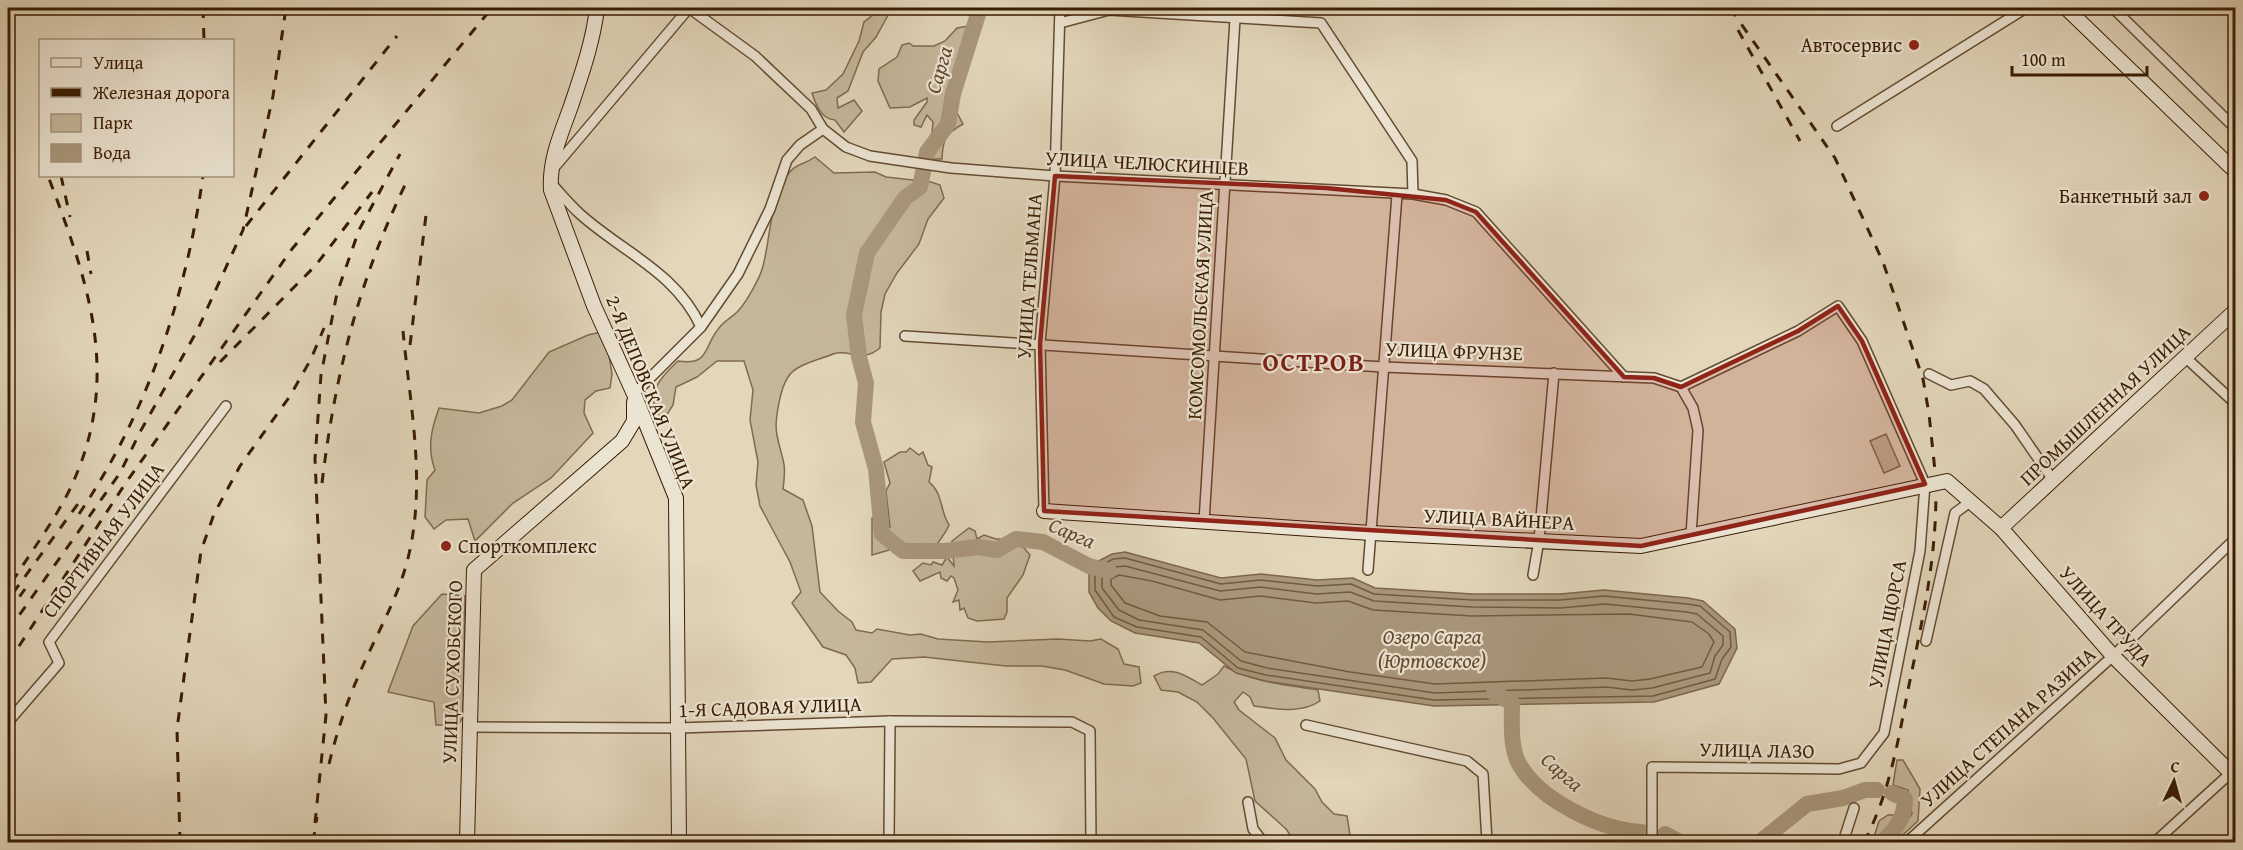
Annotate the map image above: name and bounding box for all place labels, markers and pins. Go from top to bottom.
place label: Автосервис [1801,30,1902,59]
marker: Автосервис [1907,38,1921,52]
place label: Банкетный зал [2059,181,2192,210]
marker: Банкетный зал [2197,189,2211,203]
place label: Спорткомплекс [458,531,597,560]
marker: Спорткомплекс [439,539,453,553]

